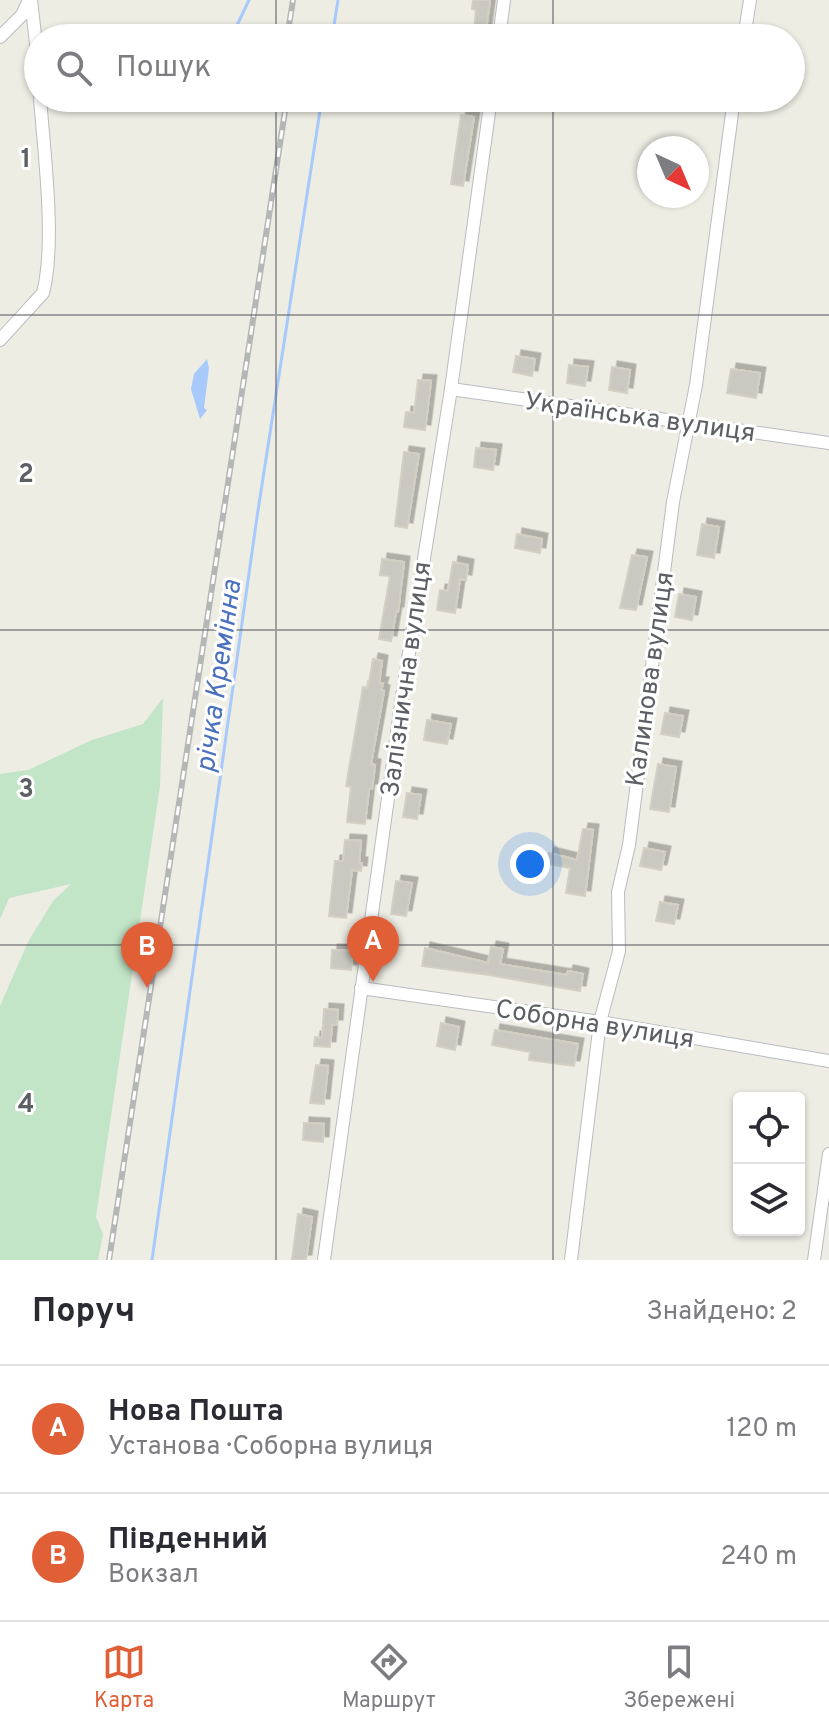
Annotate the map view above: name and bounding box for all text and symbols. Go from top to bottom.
search box [24,24,805,112]
icon: search [52,46,96,90]
text: Пошук [116,50,211,87]
north arrow [637,136,709,208]
text: 1 [21,144,31,177]
street label: Українська вулиця [522,386,757,451]
text: 2 [18,459,34,492]
street label: Залізнична вулиця [375,559,440,799]
street label: Калинова вулиця [620,570,683,789]
water label: річка Кремінна [189,577,251,775]
text: 3 [18,774,34,807]
your location [510,844,550,884]
pin: A [347,916,399,982]
pin: B [121,922,173,988]
street label: Соборна вулиця [493,993,696,1057]
text: 4 [18,1089,34,1122]
map controls [733,1092,805,1236]
button: locate [733,1092,805,1164]
button: layers [733,1164,805,1236]
text: Поруч [32,1291,135,1334]
text: Знайдено: 2 [647,1296,797,1329]
text: Нова Пошта [108,1394,284,1431]
text: A [49,1413,67,1446]
text: 120 m [727,1413,797,1446]
text: Установа · Соборна вулиця [108,1431,433,1464]
text: Південний [108,1522,268,1559]
text: B [49,1541,67,1574]
text: 240 m [720,1541,797,1574]
text: Вокзал [108,1559,199,1592]
tab: Карта [94,1640,154,1715]
tab: Маршрут [342,1640,436,1715]
tab: Збережені [623,1640,735,1715]

